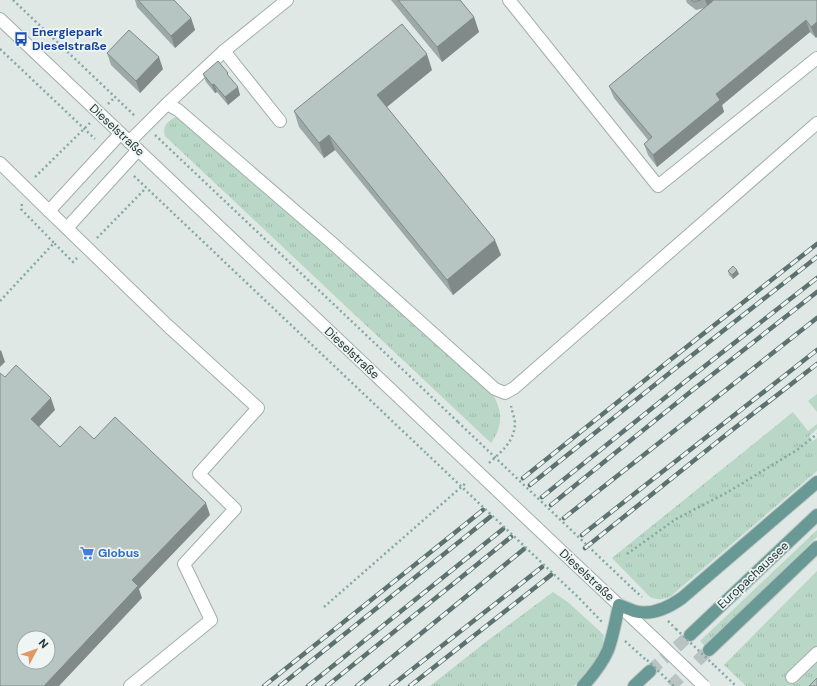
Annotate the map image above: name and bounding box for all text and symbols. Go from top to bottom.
place label: Energiepark Dieselstraße [32,24,107,54]
bus stop icon: Energiepark Dieselstraße [13,31,29,47]
street label: Dieselstraße [86,100,148,160]
street label: Dieselstraße [321,323,383,383]
street label: Europachaussee [714,538,792,612]
supermarket icon: Globus [79,545,95,561]
place label: Globus [98,545,140,561]
street label: Dieselstraße [556,545,618,605]
north arrow [16,630,56,670]
text: N [36,636,51,651]

